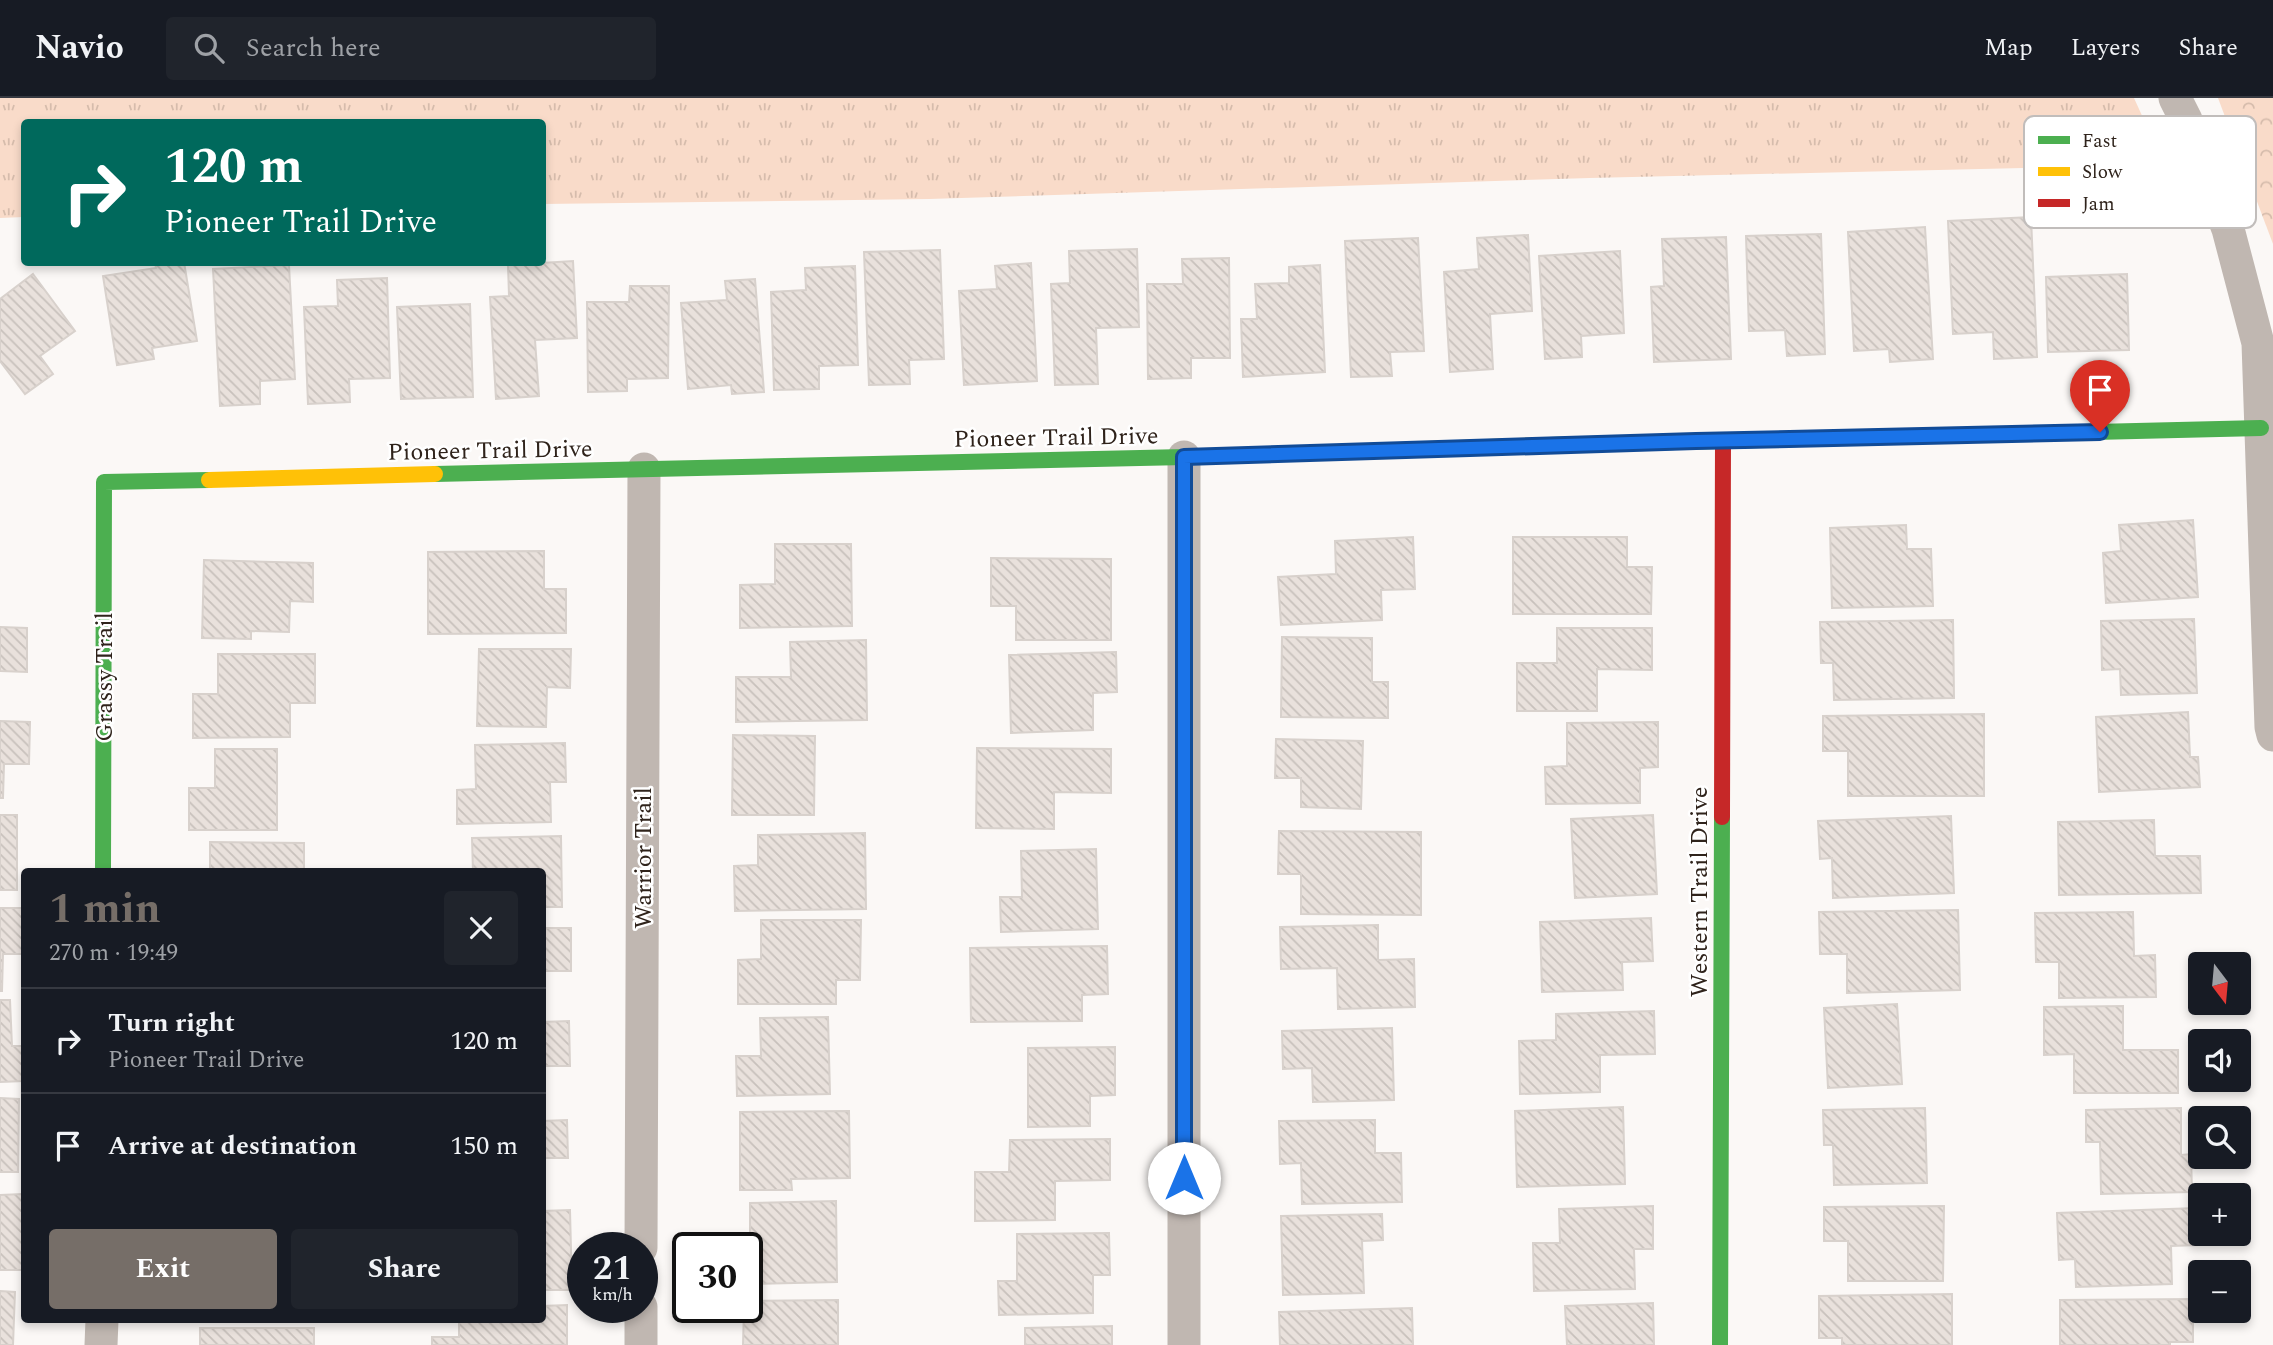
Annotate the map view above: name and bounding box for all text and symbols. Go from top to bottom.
search box [166,17,656,80]
text: Navio [35,23,124,73]
text: Search here [246,28,381,68]
icon: search [190,29,228,67]
text: Map [1984,30,2033,66]
text: Layers [2071,30,2141,66]
text: Share [2179,30,2238,66]
legend [2024,116,2256,228]
text: Fast [2082,127,2118,156]
text: 120 m [164,130,303,205]
icon: right [49,147,140,238]
text: Slow [2082,158,2123,187]
text: Jam [2082,190,2114,219]
text: Pioneer Trail Drive [164,198,437,247]
pin [2070,360,2130,432]
icon: arrive [2081,371,2119,409]
street label: Pioneer Trail Drive [953,418,1159,458]
street label: Pioneer Trail Drive [387,431,593,471]
street label: Grassy Trail [87,612,123,742]
street label: Warrior Trail [626,787,662,929]
street label: Western Trail Drive [1682,787,1718,997]
text: 1 min [49,878,161,941]
button: close [444,891,518,965]
text: 270 m · 19:49 [49,936,178,971]
north arrow [2188,952,2250,1015]
map controls [2188,952,2251,1323]
text: Turn right [108,1003,235,1043]
text: 120 m [450,1021,518,1061]
icon: right [49,1022,87,1060]
button: sound [2188,1029,2251,1092]
text: Pioneer Trail Drive [108,1043,304,1078]
button: search [2188,1106,2251,1169]
text: Arrive at destination [108,1126,357,1166]
text: 150 m [450,1126,518,1166]
icon: arrive [49,1127,87,1165]
position arrow [1147,1141,1221,1215]
button: + [2188,1183,2251,1246]
button: Exit [49,1229,277,1309]
button: Share [291,1229,518,1309]
speed limit sign: 30 [672,1232,763,1323]
text: 21 [593,1242,632,1295]
button: − [2188,1260,2251,1323]
text: km/h [592,1281,633,1308]

